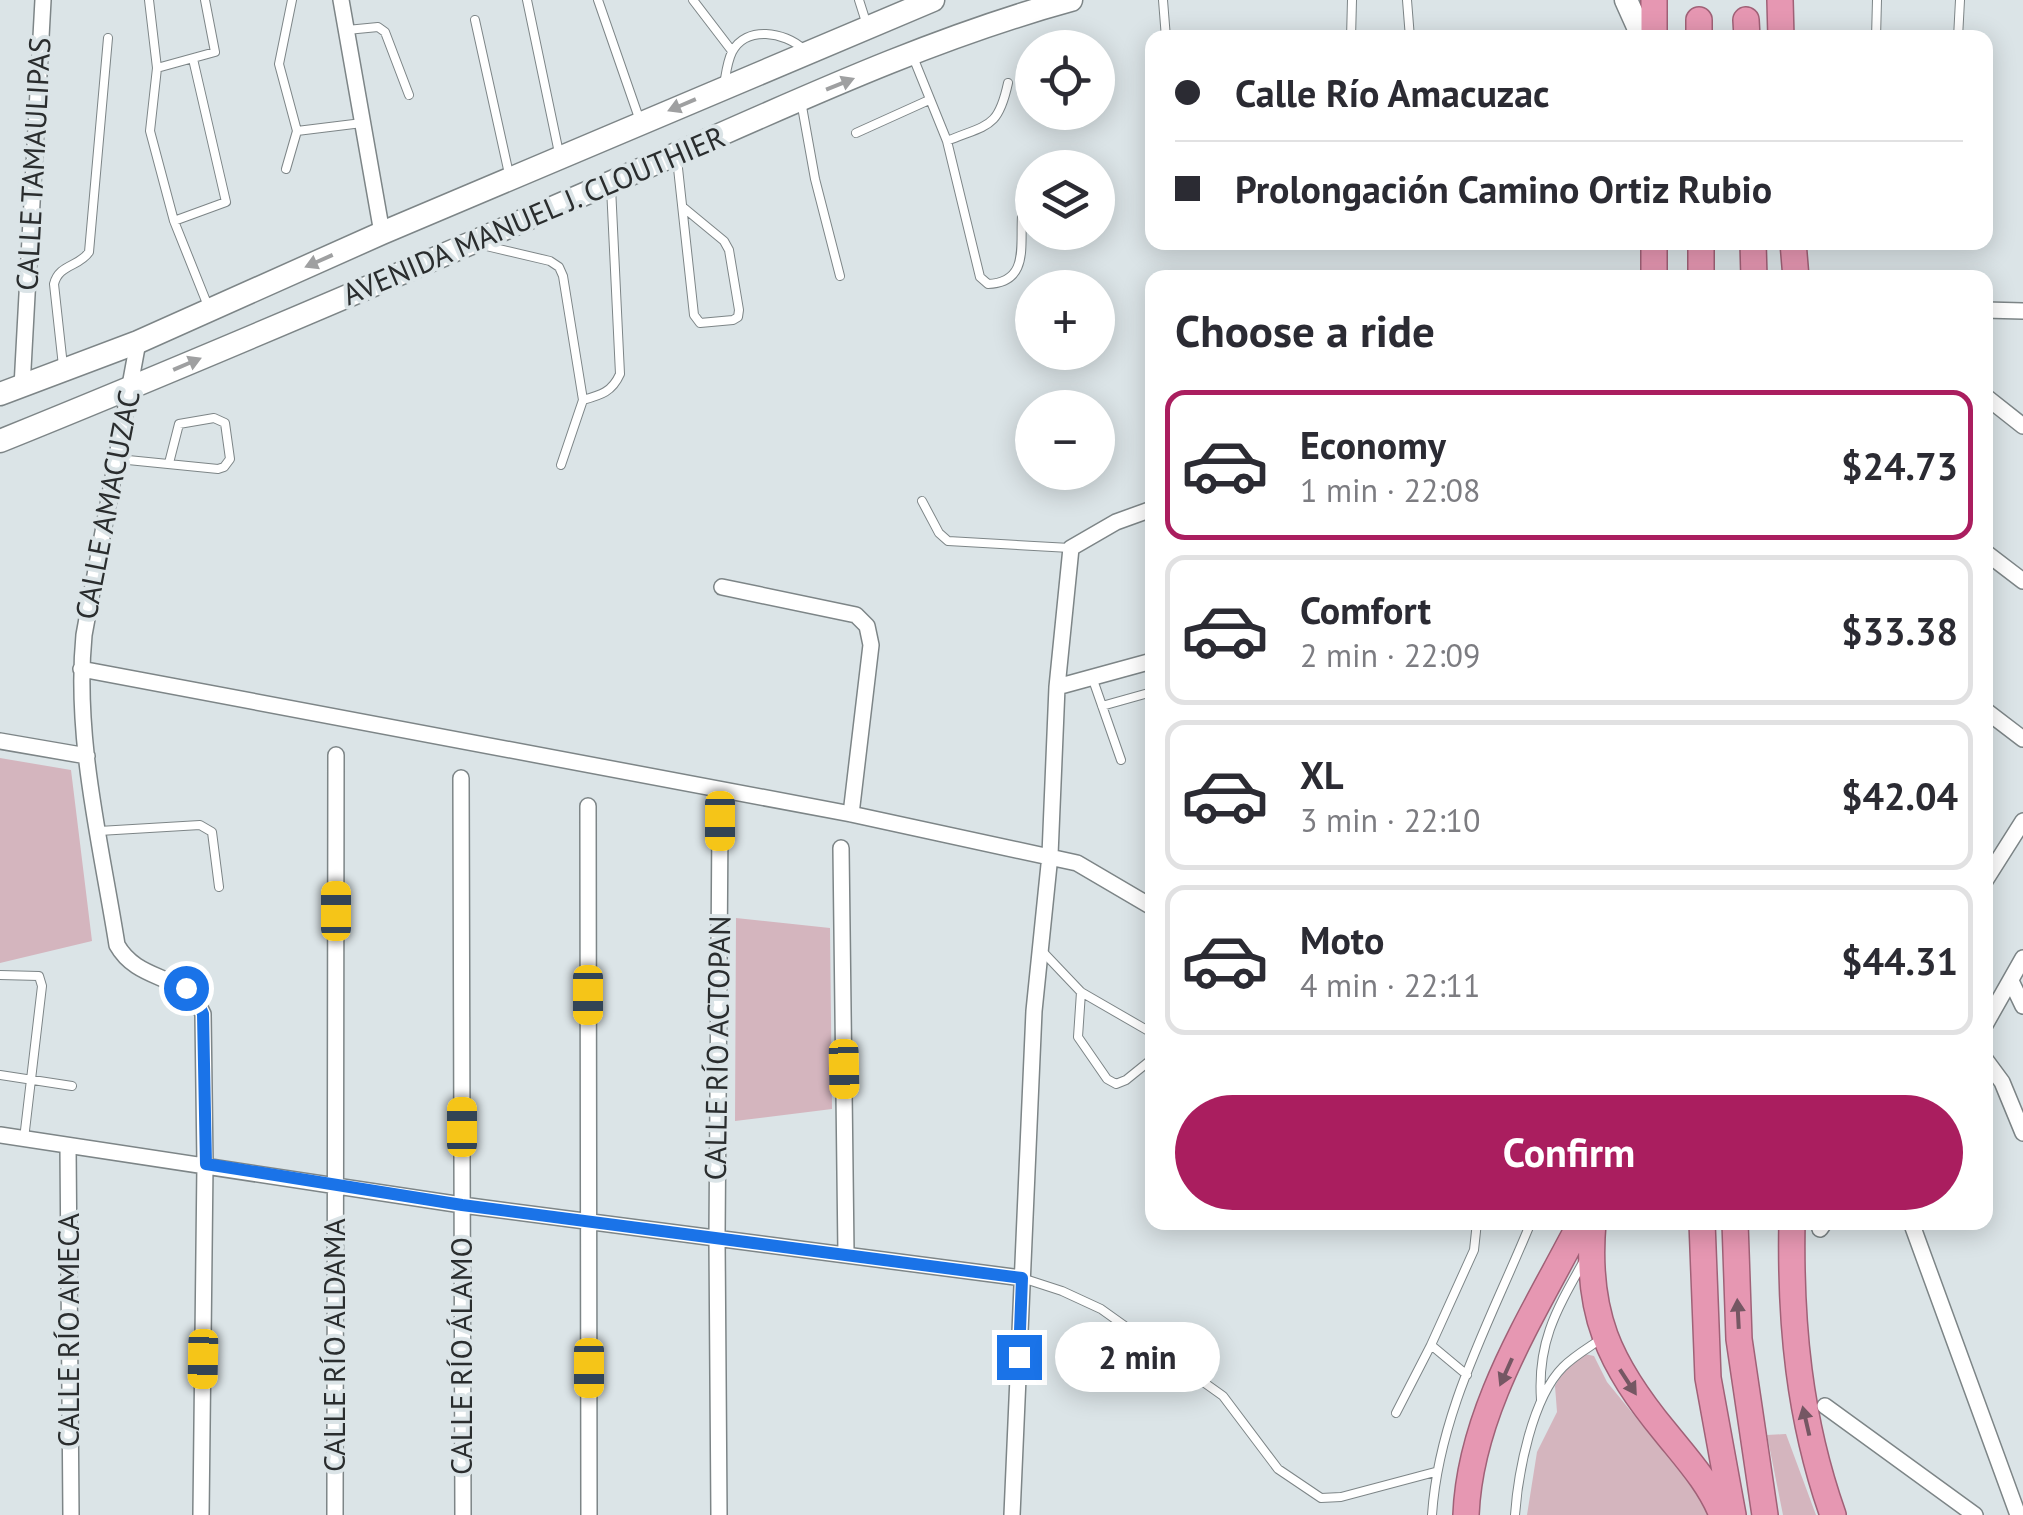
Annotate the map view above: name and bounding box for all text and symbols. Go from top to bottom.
map controls [1015,30,1115,490]
button: locate [1015,30,1115,130]
street label: CALLE TAMAULIPAS [6,36,59,292]
text: Calle Río Amacuzac [1235,68,1550,117]
one-way arrow [825,76,855,92]
one-way arrow [667,97,697,113]
street label: AVENIDA MANUEL J. CLOUTHIER [336,116,731,313]
button: layers [1015,150,1115,250]
text: Prolongación Camino Ortiz Rubio [1235,164,1772,213]
one-way arrow [304,253,334,269]
button: + [1015,270,1115,370]
text: Choose a ride [1175,301,1435,359]
one-way arrow [173,356,202,372]
street label: CALLE AMACUZAC [65,387,148,623]
button: − [1015,390,1115,490]
icon: car [1180,420,1270,510]
text: Economy [1300,420,1446,469]
text: $24.73 [1841,441,1958,490]
text: 1 min · 22:08 [1300,469,1480,511]
icon: car [1180,585,1270,675]
text: Comfort [1300,585,1431,634]
text: $33.38 [1841,606,1958,655]
text: 2 min · 22:09 [1300,634,1480,676]
icon: car [1180,750,1270,840]
text: XL [1300,750,1344,799]
text: $42.04 [1841,771,1958,820]
car [705,791,735,851]
text: 3 min · 22:10 [1300,799,1480,841]
car [321,881,351,941]
street label: CALLE RÍO ACTOPAN [695,915,738,1181]
icon: car [1180,915,1270,1005]
text: Moto [1300,915,1384,964]
text: $44.31 [1841,936,1958,985]
text: 4 min · 22:11 [1300,964,1480,1006]
car [573,965,603,1025]
route start [164,966,209,1011]
car [828,1039,860,1099]
button: Confirm [1175,1095,1963,1210]
car [447,1097,477,1157]
street label: CALLE RÍO AMECA [48,1212,87,1447]
street label: CALLE RÍO ALDAMA [314,1218,353,1472]
street label: CALLE RÍO ÁLAMO [441,1237,480,1475]
one-way arrow [1730,1298,1746,1330]
callout: 2 min [1054,1322,1219,1392]
car [187,1329,219,1389]
route end [997,1335,1042,1380]
text: 2 min [1098,1336,1177,1378]
car [574,1338,604,1398]
one-way arrow [1498,1357,1514,1387]
one-way arrow [1618,1369,1637,1396]
one-way arrow [1798,1405,1813,1436]

